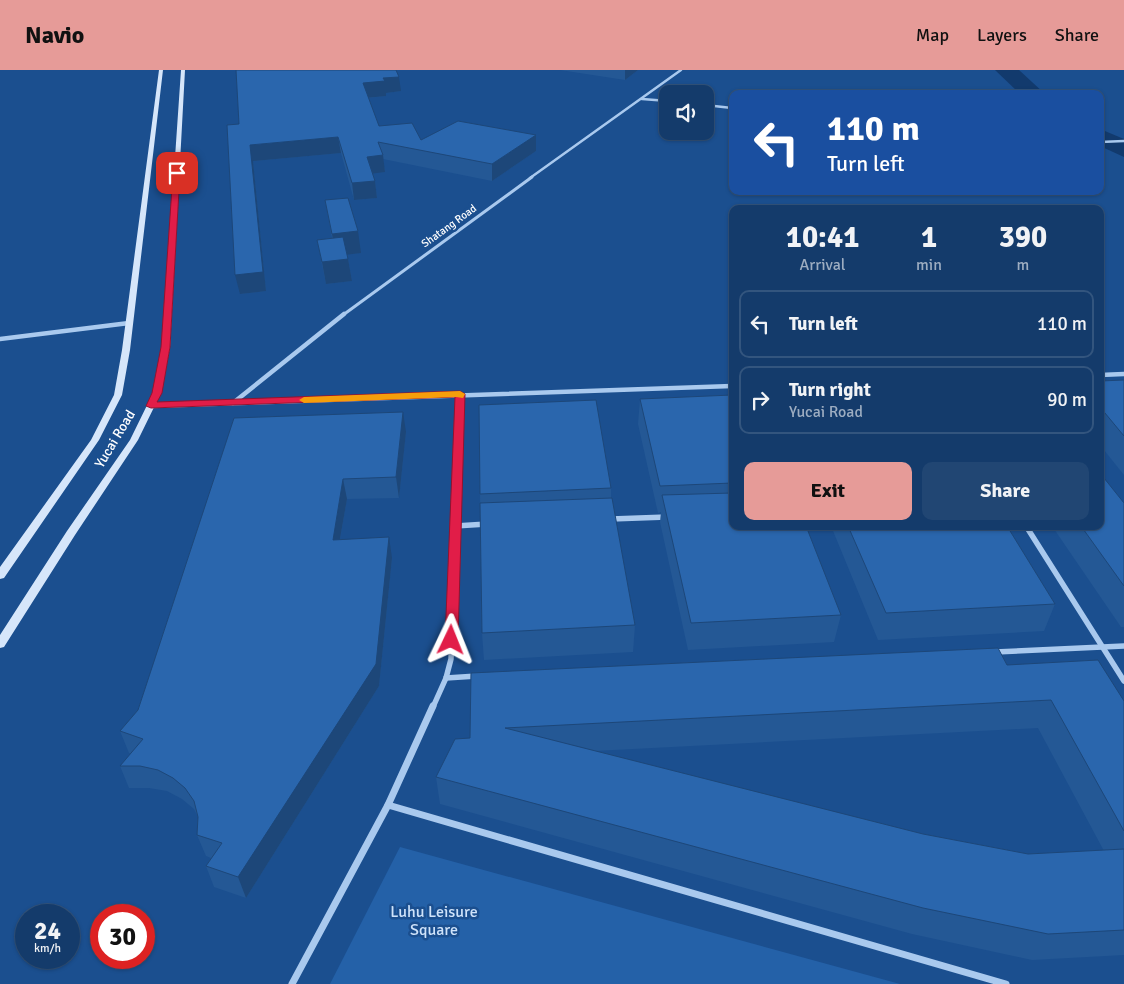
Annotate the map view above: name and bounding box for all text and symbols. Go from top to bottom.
text: Navio [25,20,84,50]
text: Map [916,24,949,46]
text: Layers [977,24,1027,46]
text: Share [1055,24,1099,46]
map controls [659,85,714,140]
button: sound [659,85,714,140]
text: 110 m [827,107,920,150]
icon: left [744,110,809,175]
text: Turn left [827,150,905,177]
pin [156,152,198,194]
icon: arrive [163,159,191,187]
street label: Shatang Road [419,202,479,250]
text: 10:41 [786,219,859,256]
text: 1 [921,219,937,256]
text: 390 [999,219,1047,256]
text: Arrival [799,255,846,275]
text: min [916,255,942,275]
text: m [1017,255,1029,275]
icon: left [746,310,774,338]
text: Turn left [789,312,858,336]
text: 110 m [1037,312,1087,336]
text: Turn right [789,378,871,402]
icon: right [746,386,774,414]
text: 90 m [1047,388,1087,412]
text: Yucai Road [789,402,863,422]
street label: Yucai Road [91,407,139,471]
button: Exit [744,462,912,520]
button: Share [922,462,1089,520]
position arrow [424,613,476,665]
park label: Luhu Leisure Square [390,902,478,940]
speed limit sign: 30 [90,904,155,969]
text: 24 [34,915,61,946]
text: km/h [34,941,61,956]

